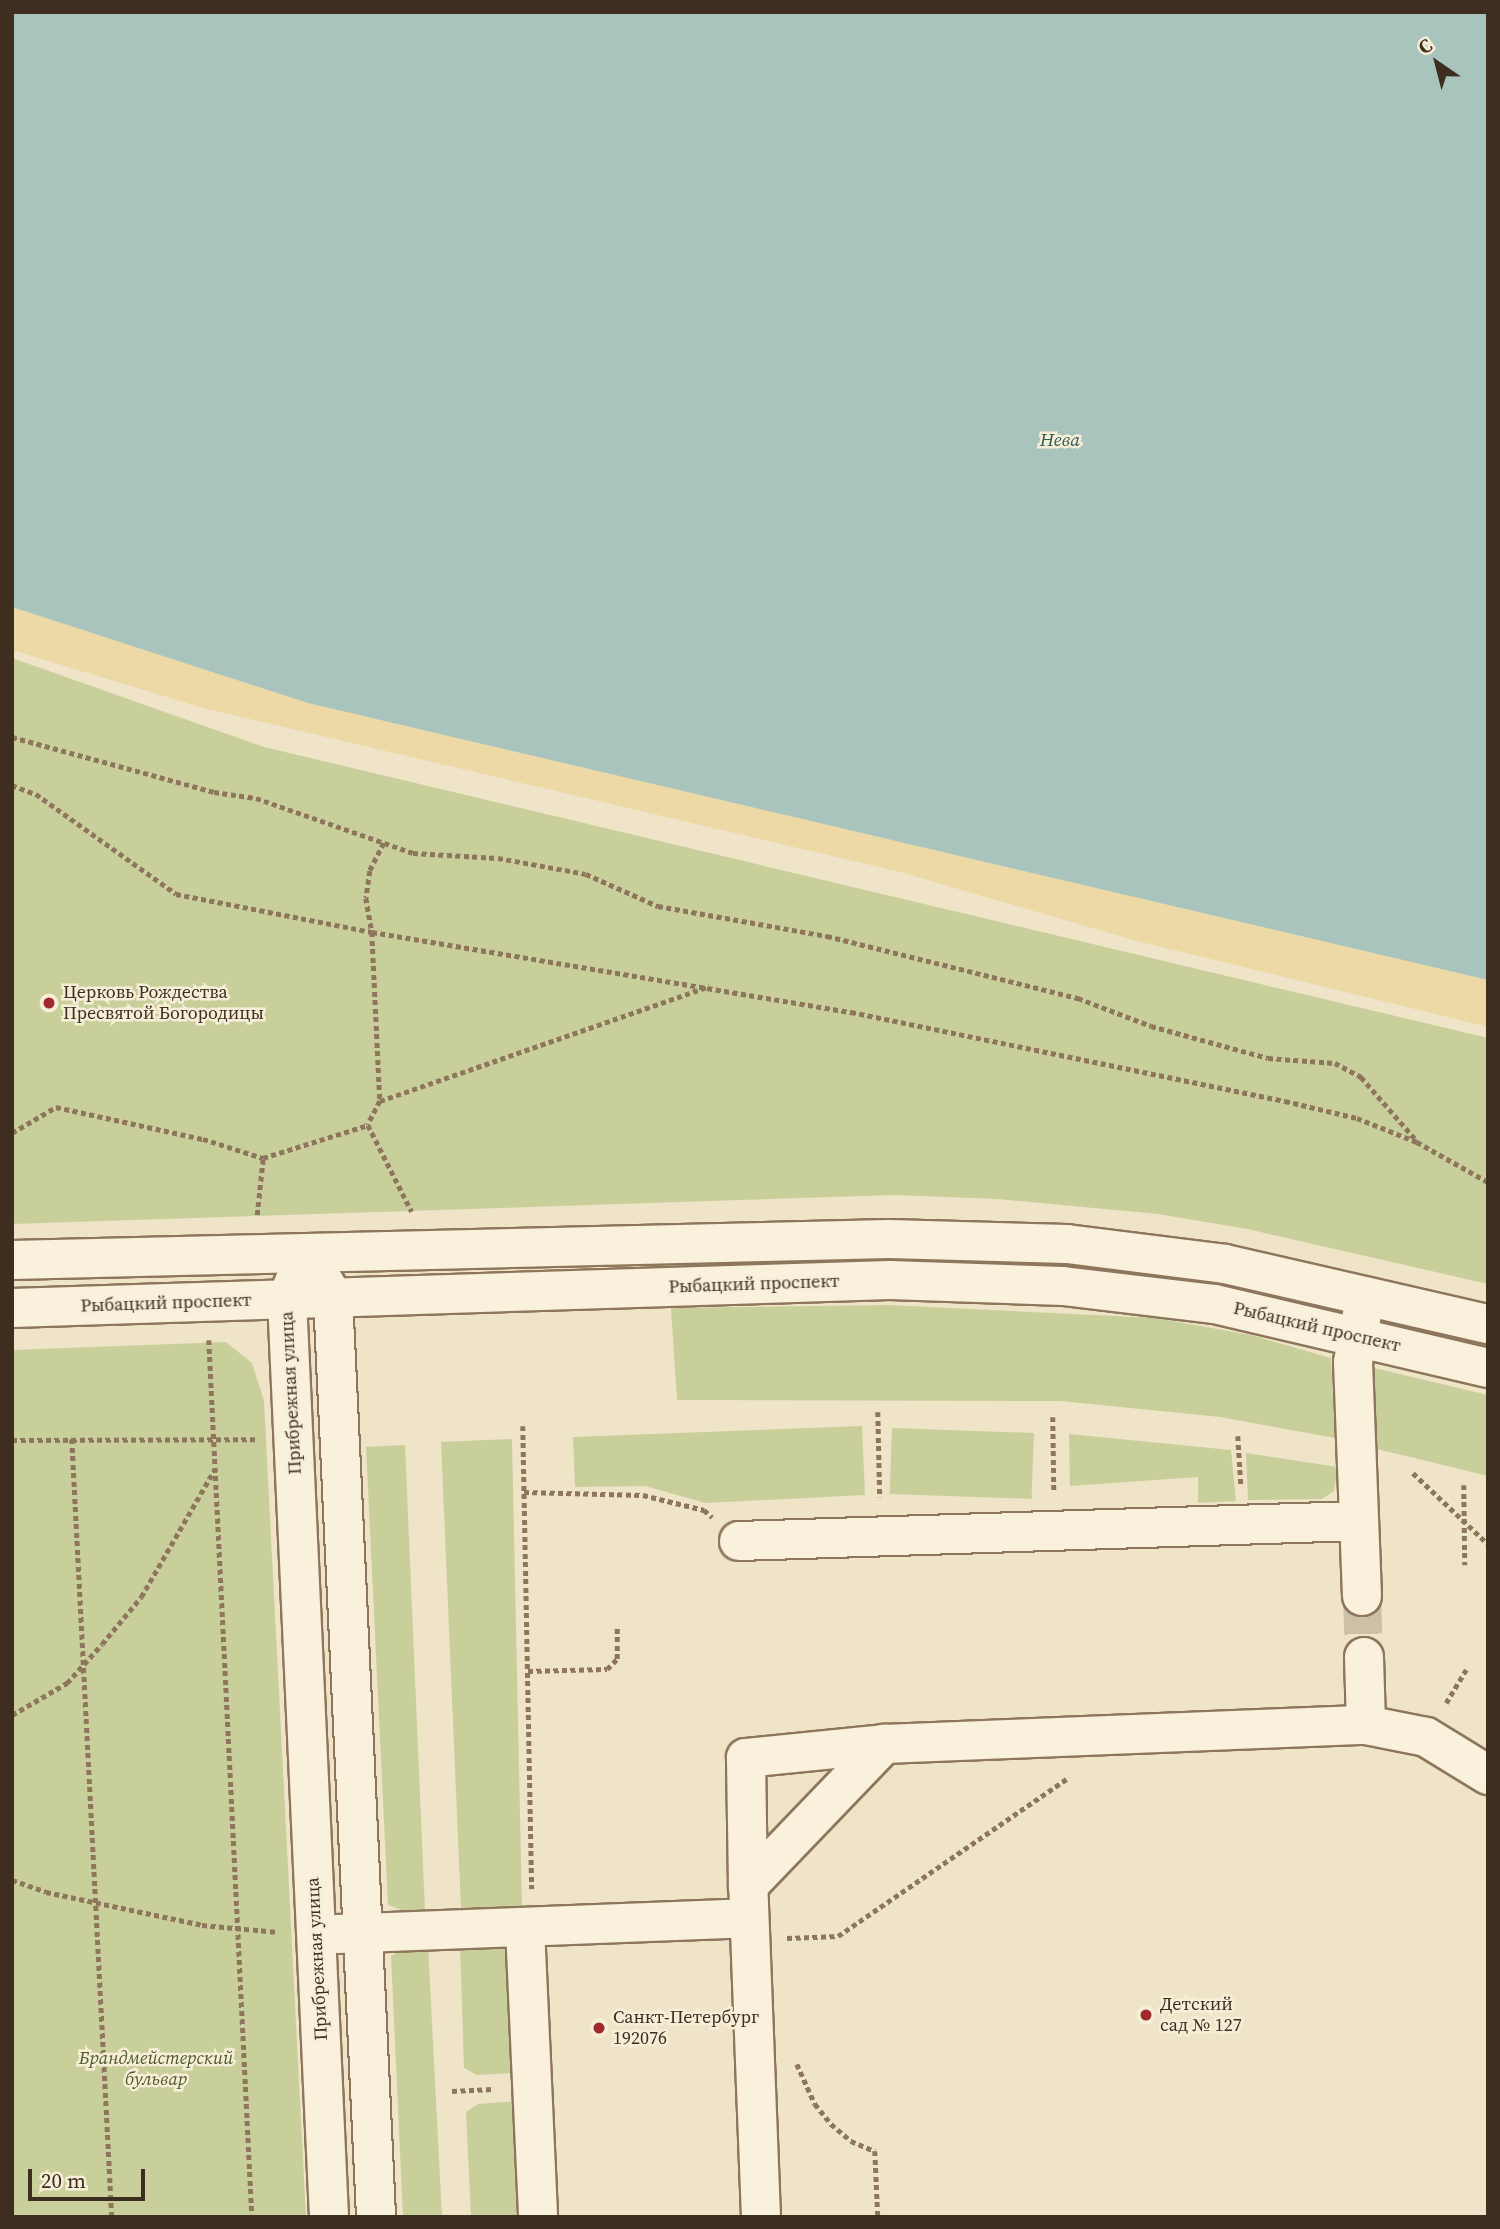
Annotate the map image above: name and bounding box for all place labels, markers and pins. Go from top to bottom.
place label: Церковь Рождества Пресвятой Богородицы [63,982,264,1024]
marker: Церковь Рождества Пресвятой Богородицы [41,995,57,1011]
place label: Детский сад № 127 [1160,1994,1242,2036]
place label: Санкт-Петербург 192076 [613,2007,759,2050]
marker: Детский сад № 127 [1138,2007,1154,2023]
marker: Санкт-Петербург 192076 [591,2020,607,2036]

